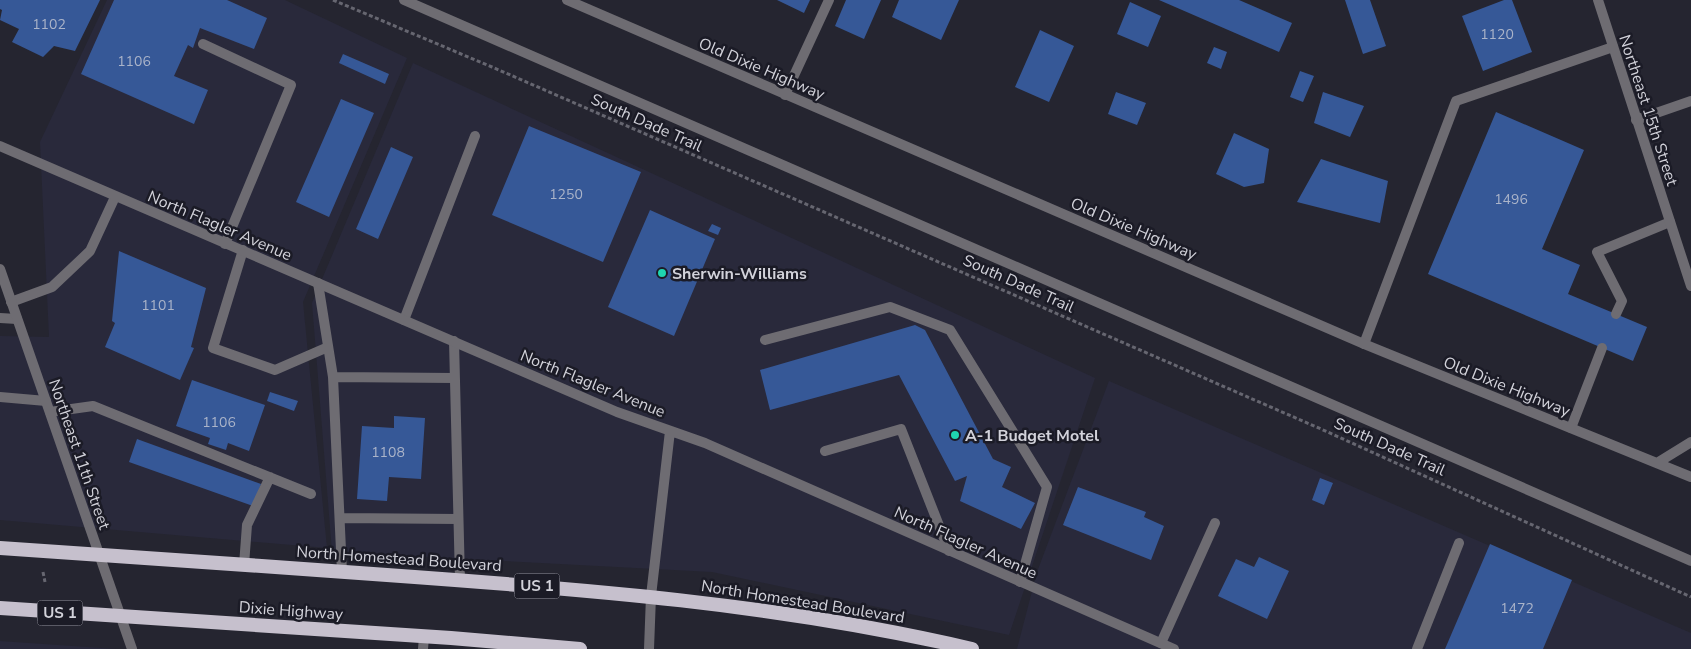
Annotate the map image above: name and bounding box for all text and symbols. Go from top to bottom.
house number: 1102 [32,15,66,34]
house number: 1120 [1480,25,1514,44]
street label: Old Dixie Highway [695,32,829,106]
street label: Northeast 15th Street [1613,32,1683,189]
house number: 1106 [117,52,151,71]
street label: South Dade Trail [587,88,706,157]
house number: 1250 [549,185,583,204]
street label: North Flagler Avenue [144,186,295,266]
house number: 1496 [1494,190,1528,209]
street label: Old Dixie Highway [1067,192,1201,266]
street label: South Dade Trail [959,249,1078,318]
place label: Sherwin-Williams [672,263,807,285]
marker: Sherwin-Williams [656,267,668,279]
house number: 1101 [141,296,175,315]
street label: North Flagler Avenue [517,345,668,423]
street label: Old Dixie Highway [1440,351,1574,423]
street label: Northeast 11th Street [43,376,115,533]
street label: South Dade Trail [1330,412,1449,481]
house number: 1106 [202,413,236,432]
place label: A-1 Budget Motel [965,425,1099,447]
marker: A-1 Budget Motel [949,429,961,441]
house number: 1108 [371,443,405,462]
street label: North Flagler Avenue [891,501,1041,584]
street label: North Homestead Boulevard [296,541,502,577]
road number: US 1 [514,574,560,598]
street label: North Homestead Boulevard [699,575,906,629]
street label: Dixie Highway [238,596,345,626]
house number: 1472 [1500,599,1534,618]
road number: US 1 [38,600,82,626]

